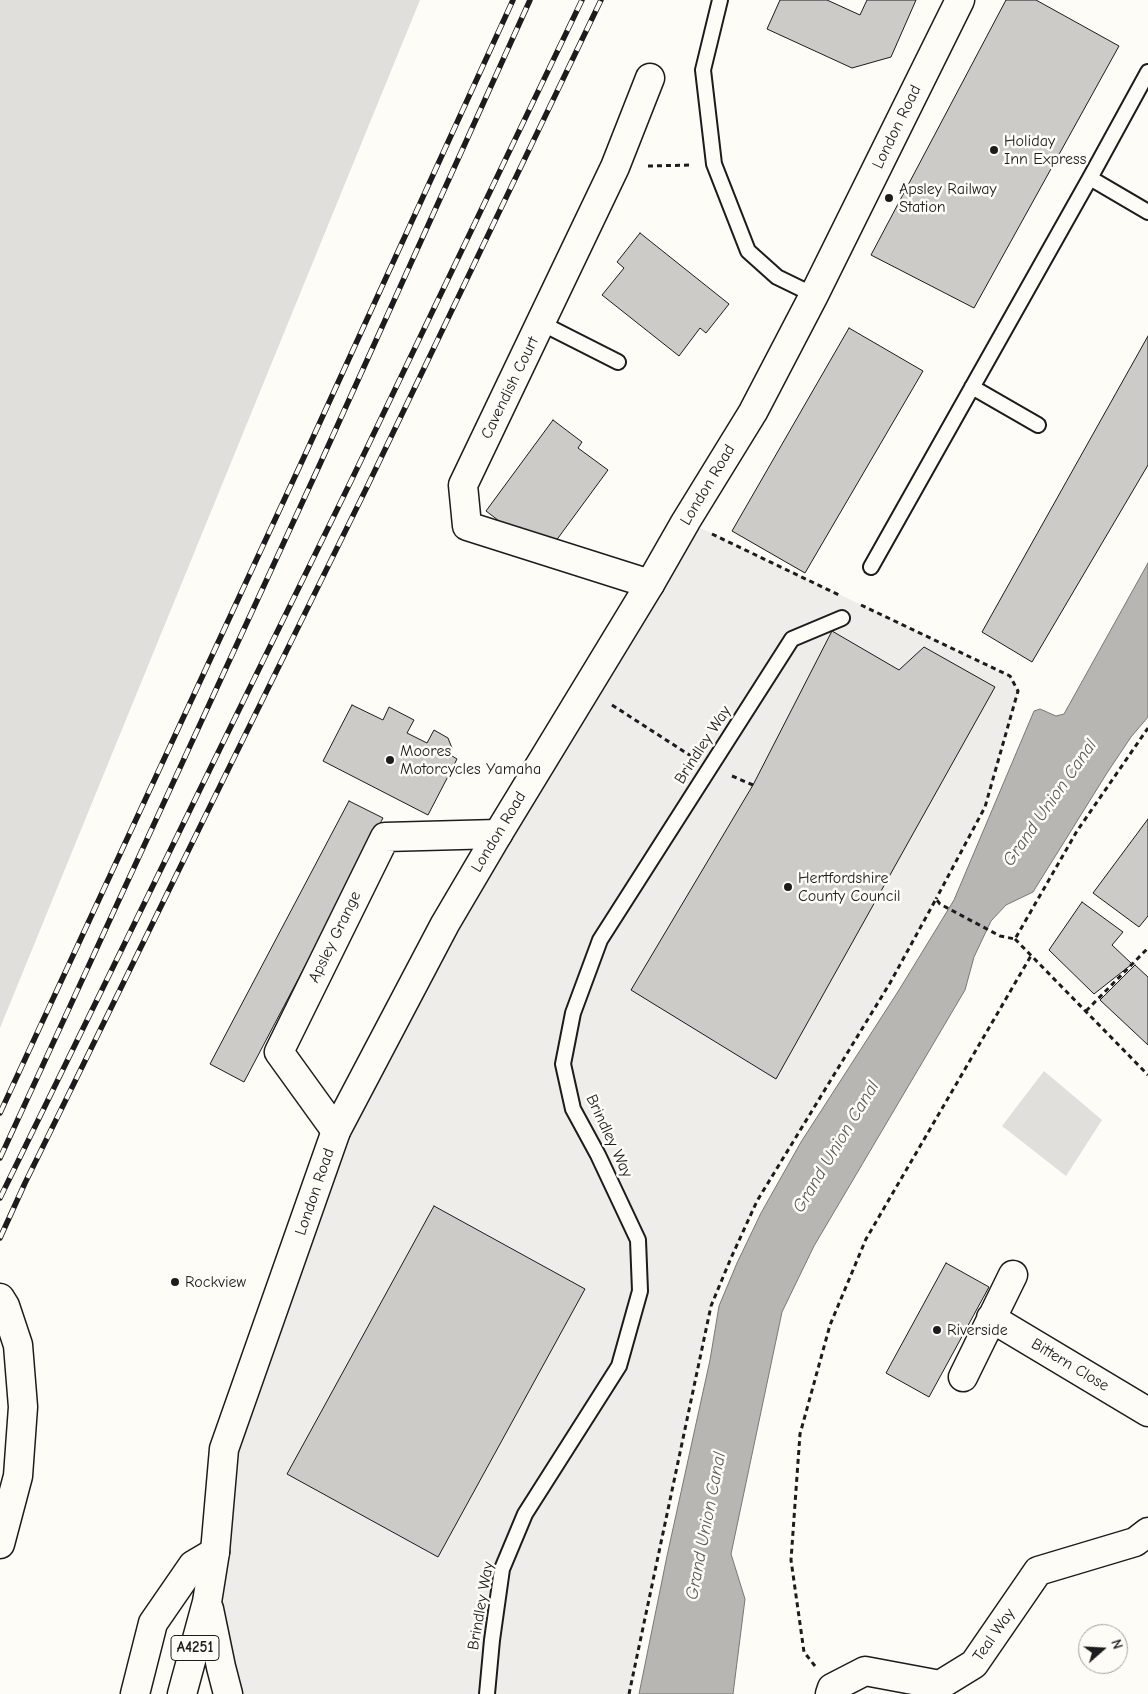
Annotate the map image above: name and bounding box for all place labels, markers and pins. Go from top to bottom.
place label: Holiday Inn Express [1004,131,1086,169]
marker: Holiday Inn Express [988,144,1000,156]
place label: Apsley Railway Station [899,179,997,217]
marker: Apsley Railway Station [883,192,895,204]
place label: Moores Motorcycles Yamaha [400,741,541,779]
marker: Moores Motorcycles Yamaha [384,754,396,766]
place label: Hertfordshire County Council [798,868,901,906]
marker: Hertfordshire County Council [782,881,794,893]
place label: Rockview [185,1272,246,1292]
marker: Rockview [169,1276,181,1288]
place label: Riverside [947,1320,1008,1340]
marker: Riverside [931,1324,943,1336]

